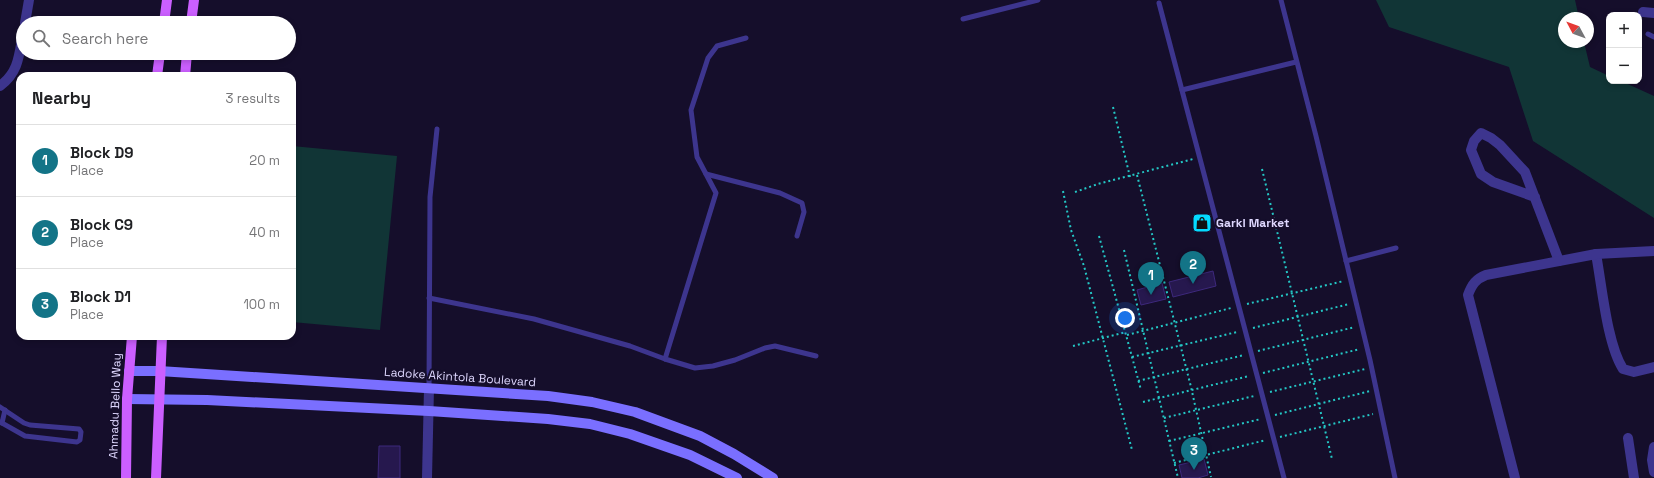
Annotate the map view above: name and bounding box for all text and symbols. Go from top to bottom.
north arrow [1558,12,1594,48]
map controls [1606,12,1642,84]
button: + [1606,12,1642,48]
search box [16,16,296,60]
icon: search [30,27,52,49]
text: Search here [62,29,148,48]
button: − [1606,48,1642,84]
text: Nearby [32,87,91,109]
text: 3 results [226,90,280,107]
text: Block D9 [70,143,133,162]
text: 1 [42,152,48,169]
text: 20 m [249,152,280,169]
text: Place [70,162,104,179]
shop icon: Garki Market [1191,212,1213,234]
text: Block C9 [70,215,133,234]
place label: Garki Market [1216,215,1290,231]
text: 2 [41,224,49,241]
text: 40 m [249,224,280,241]
text: Place [70,234,104,251]
pin: 2 [1180,251,1206,284]
pin: 1 [1138,262,1164,295]
text: Block D1 [70,287,131,306]
text: 3 [41,296,49,313]
text: 100 m [243,296,280,313]
text: Place [70,306,104,323]
your location [1115,308,1135,328]
street label: Ahmadu Bello Way [105,353,125,459]
street label: Ladoke Akintola Boulevard [384,364,536,390]
pin: 3 [1181,437,1207,470]

